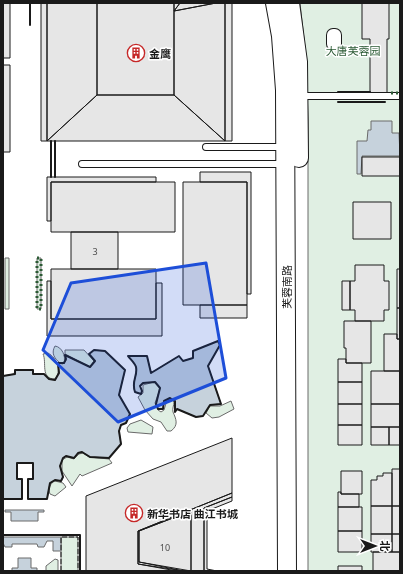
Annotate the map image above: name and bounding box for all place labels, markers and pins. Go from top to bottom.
building icon: 金鹰 [126,43,146,63]
place label: 金鹰 [149,46,171,61]
building icon: 新华书店 曲江书城 [124,503,144,523]
place label: 新华书店 曲江书城 [147,506,239,521]

